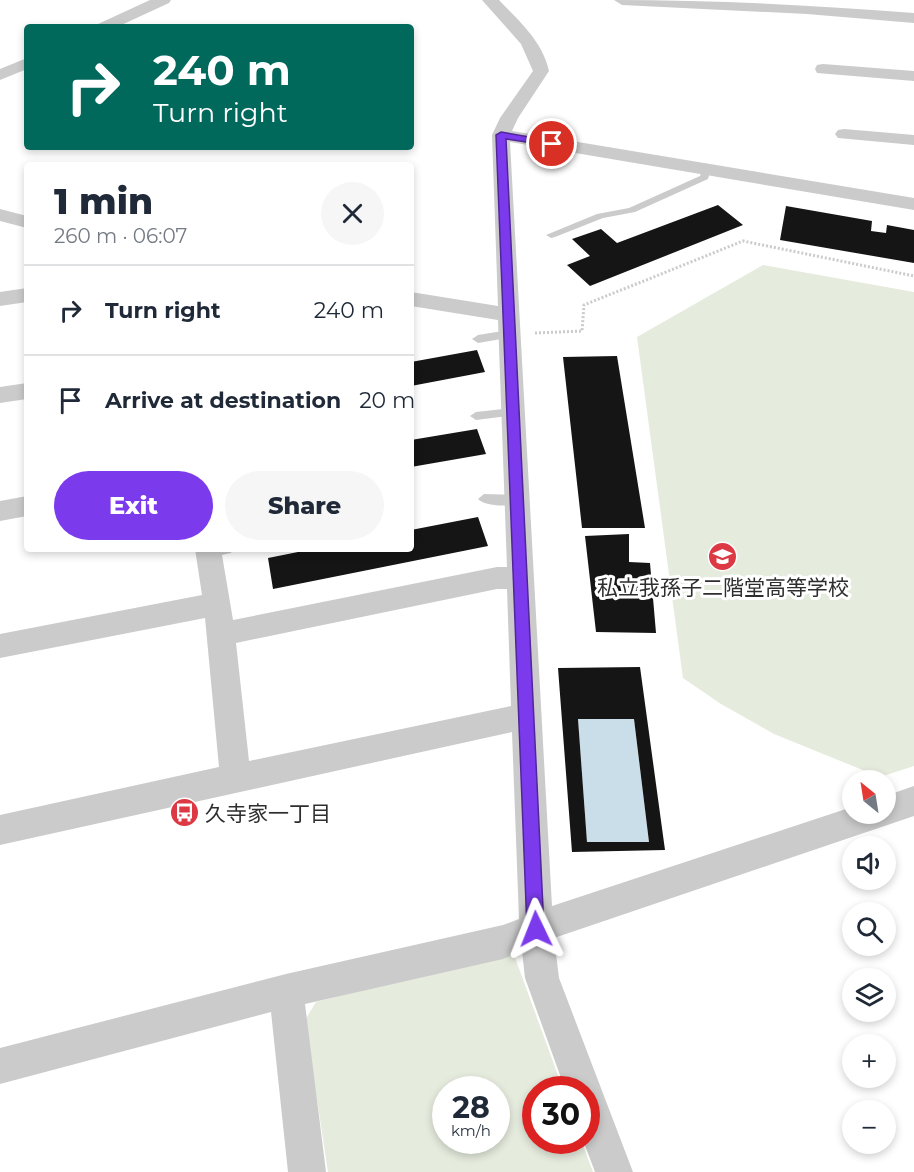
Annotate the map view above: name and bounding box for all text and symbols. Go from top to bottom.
text: 240 m [153,44,291,96]
icon: right [54,48,132,126]
text: Turn right [153,96,288,129]
pin [526,118,577,169]
icon: arrive [535,127,568,160]
text: 1 min [54,179,153,223]
button: close [321,182,384,245]
text: 260 m · 06:07 [54,224,187,248]
icon: right [54,294,87,327]
text: Turn right [105,297,220,324]
text: 240 m [314,297,384,324]
icon: arrive [54,384,87,417]
text: Arrive at destination [105,387,341,414]
text: 20 m [359,387,415,414]
button: Exit [54,471,213,540]
button: Share [225,471,384,540]
school or university icon: 私立我孫子二階堂高等学校 [707,540,739,572]
place label: 私立我孫子二階堂高等学校 [597,575,849,600]
north arrow [842,770,896,824]
map controls [842,770,896,1154]
bus stop icon: 久寺家一丁目 [168,797,200,829]
place label: 久寺家一丁目 [205,801,331,826]
button: sound [842,836,896,890]
position arrow [504,897,568,961]
button: search [842,902,896,956]
button: layers [842,968,896,1022]
button: + [842,1034,896,1088]
speed limit sign: 30 [522,1076,600,1154]
text: 28 [452,1089,490,1126]
button: − [842,1100,896,1154]
text: km/h [451,1121,491,1140]

